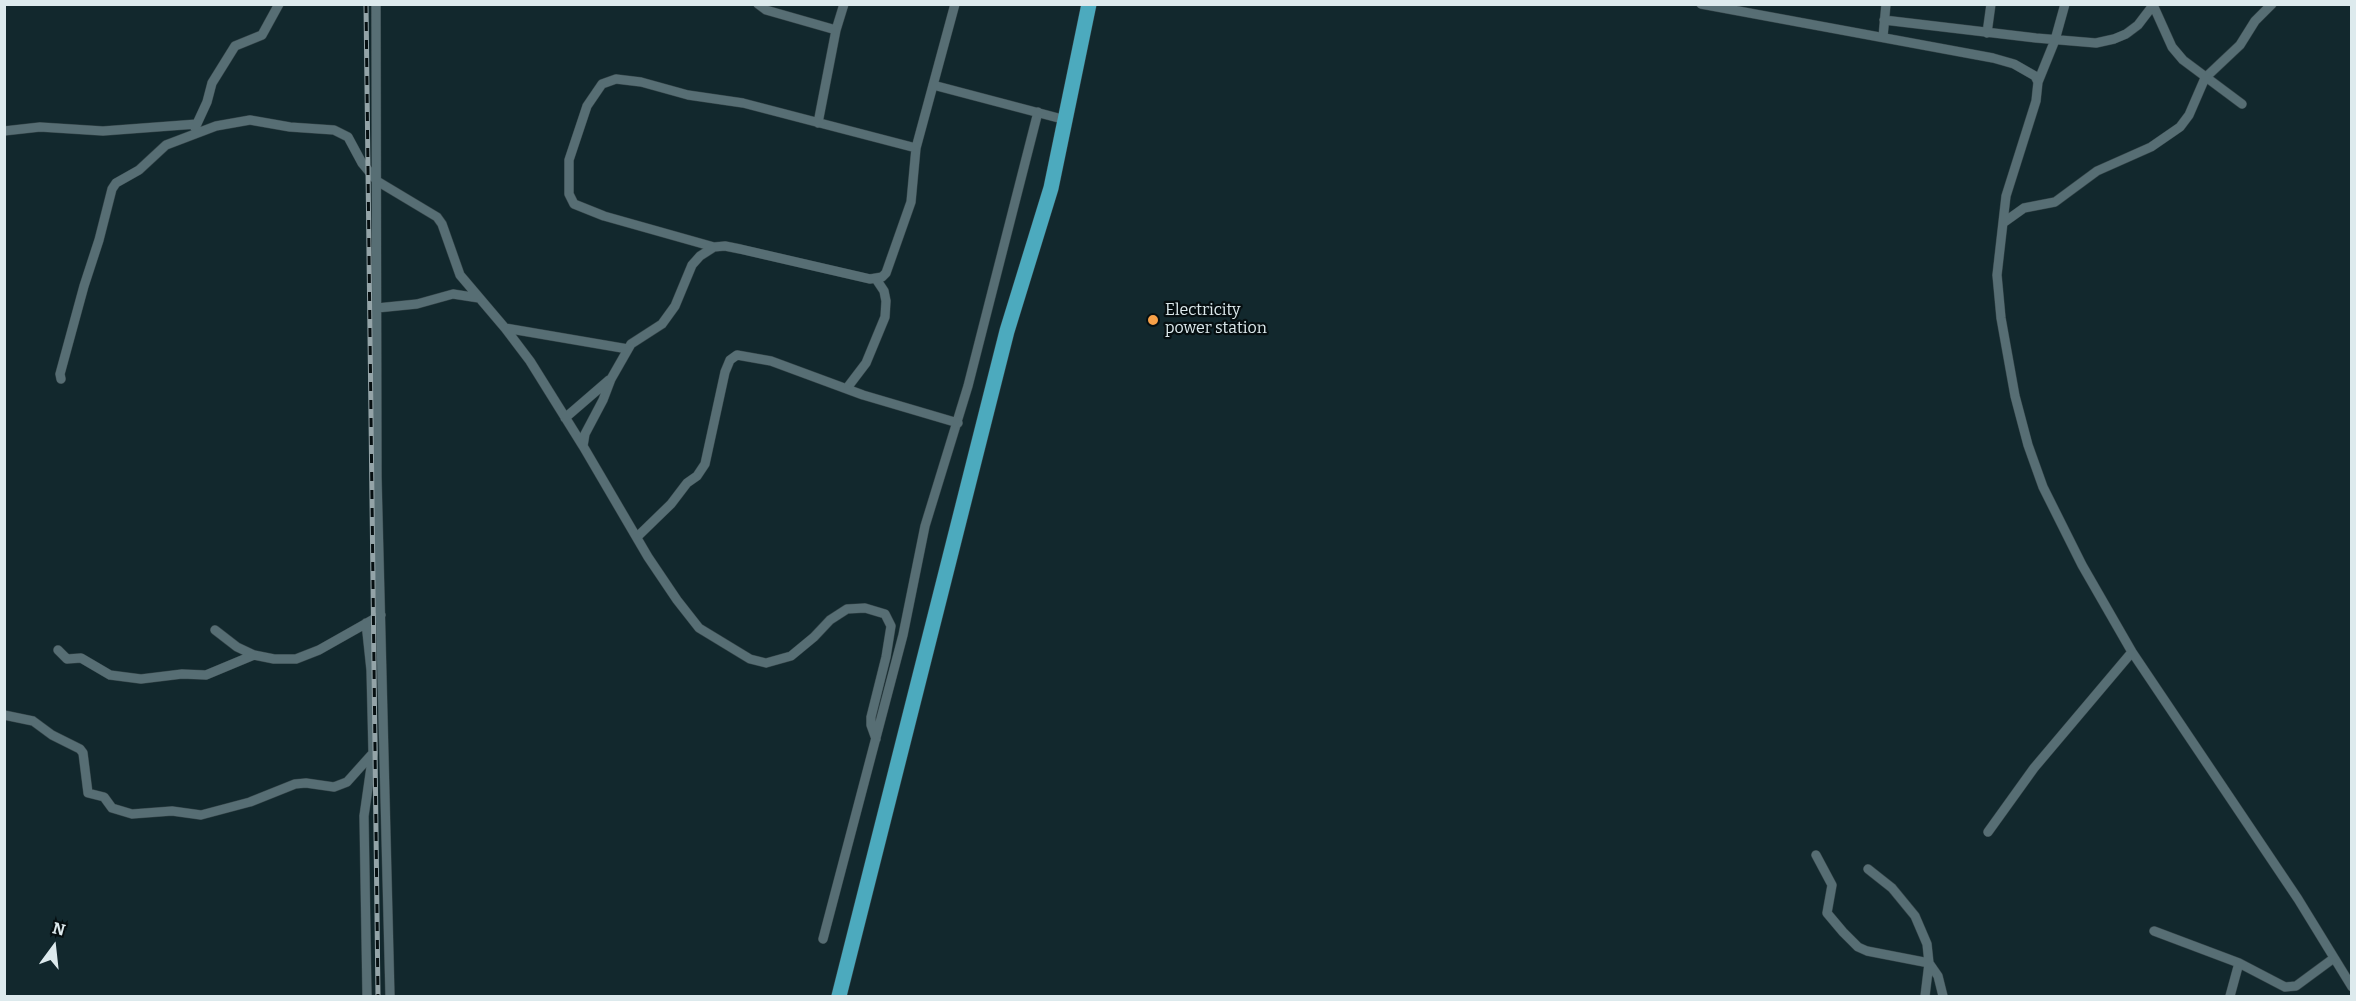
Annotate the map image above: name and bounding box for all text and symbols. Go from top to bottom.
place label: Electricity power station [1165,301,1267,339]
marker: Electricity power station [1146,313,1160,327]
north arrow [24,917,84,977]
text: N [50,918,67,940]

